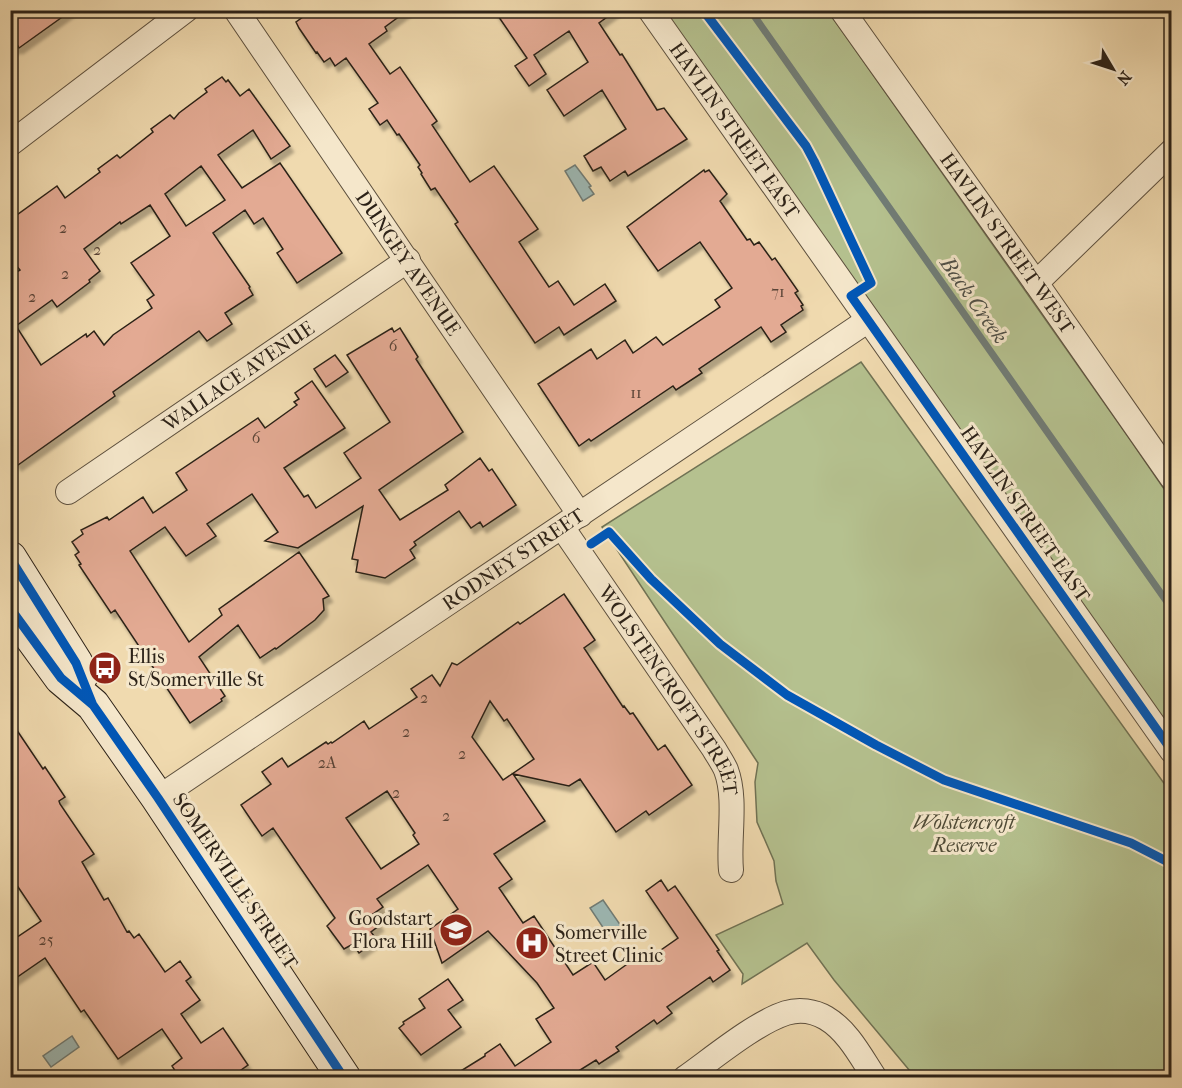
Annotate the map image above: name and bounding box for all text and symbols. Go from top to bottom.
street label: HAVLIN STREET EAST [665,38,805,223]
north arrow [1083,39,1143,99]
text: N [1113,67,1135,89]
street label: HAVLIN STREET WEST [936,148,1080,339]
street label: DUNGEY AVENUE [351,186,466,340]
house number: 2 [59,218,67,237]
house number: 2 [93,240,101,259]
water label: Back Creek [935,251,1013,348]
house number: 2 [61,264,69,283]
house number: 71 [771,282,785,301]
house number: 2 [28,287,36,306]
street label: WALLACE AVENUE [157,316,318,436]
house number: 6 [389,336,398,355]
house number: 11 [630,383,642,402]
street label: HAVLIN STREET EAST [956,422,1095,607]
house number: 6 [252,428,261,447]
street label: RODNEY STREET [438,503,589,615]
street label: WOLSTENCROFT STREET [593,580,743,797]
place label: Ellis St/Somerville St [128,645,264,691]
bus stop icon: Ellis St/Somerville St [87,650,123,686]
house number: 2 [420,688,428,707]
house number: 2 [402,722,410,741]
house number: 2 [458,744,466,763]
house number: 2A [318,753,337,772]
house number: 2 [392,783,400,802]
street label: SOMERVILLE STREET [167,789,303,974]
house number: 2 [442,806,450,825]
park label: Wolstencroft Reserve [913,811,1017,857]
place label: Goodstart Flora Hill [348,907,433,953]
school or university icon: Goodstart Flora Hill [438,912,474,948]
place label: Somerville Street Clinic [555,921,663,967]
hospital icon: Somerville Street Clinic [514,925,550,961]
house number: 25 [38,930,54,949]

